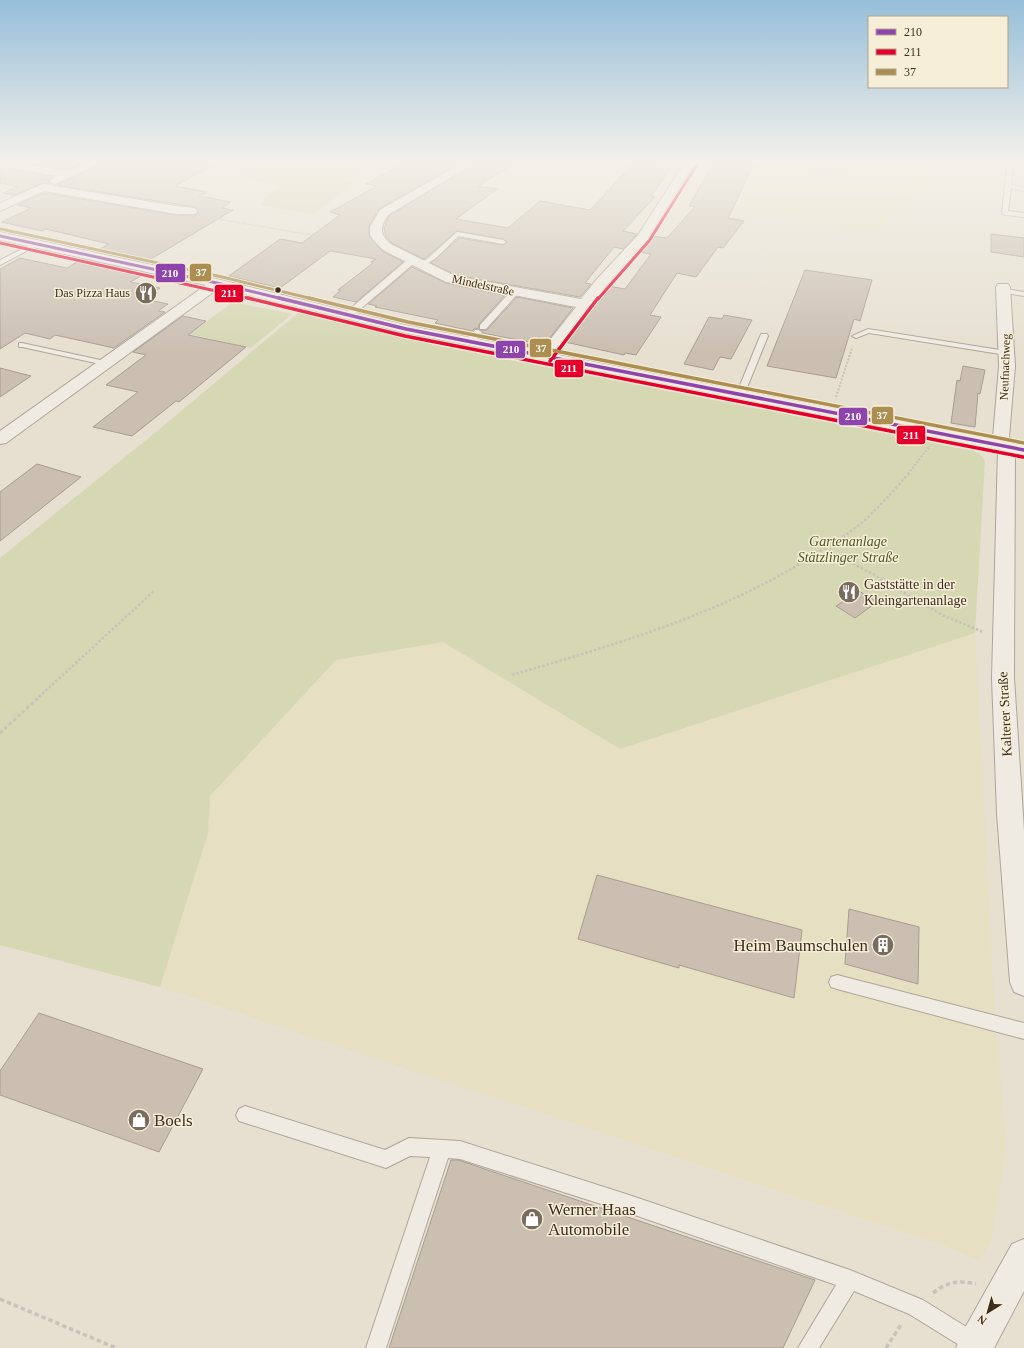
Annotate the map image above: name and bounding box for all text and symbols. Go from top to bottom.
legend [868,16,1008,88]
text: 210 [904,25,922,39]
text: 211 [904,45,922,59]
text: 37 [904,65,916,79]
line badge: 210 [155,263,186,283]
line badge: 37 [189,263,212,282]
text: 37 [196,266,207,278]
text: 210 [162,267,179,279]
street label: Mindelstraße [451,272,515,298]
restaurant icon: Das Pizza Haus [133,280,159,306]
line badge: 211 [214,284,244,303]
unlabelled marker [273,285,283,295]
place label: Das Pizza Haus [55,286,130,300]
text: 211 [221,287,237,299]
street label: Neufnachweg [997,333,1013,401]
line badge: 37 [529,338,552,358]
line badge: 210 [495,340,526,359]
text: 37 [536,342,547,354]
text: 210 [503,343,520,355]
line badge: 211 [554,359,584,378]
text: 211 [561,362,577,374]
line badge: 37 [871,406,894,425]
line badge: 210 [838,407,868,426]
text: 37 [877,409,888,421]
text: 210 [845,410,862,422]
line badge: 211 [896,425,926,445]
text: 211 [903,429,919,441]
park label: Gartenanlage Stätzlinger Straße [798,534,898,565]
place label: Gaststätte in der Kleingartenanlage [864,577,967,608]
restaurant icon: Gaststätte in der Kleingartenanlage [836,579,862,605]
street label: Kalterer Straße [995,671,1015,757]
building icon: Heim Baumschulen [870,932,896,958]
place label: Heim Baumschulen [733,936,868,955]
shop icon: Boels [126,1107,152,1133]
place label: Boels [154,1111,193,1130]
place label: Werner Haas Automobile [548,1200,636,1239]
shop icon: Werner Haas Automobile [519,1206,545,1232]
north arrow [968,1292,1008,1332]
text: N [975,1313,989,1327]

